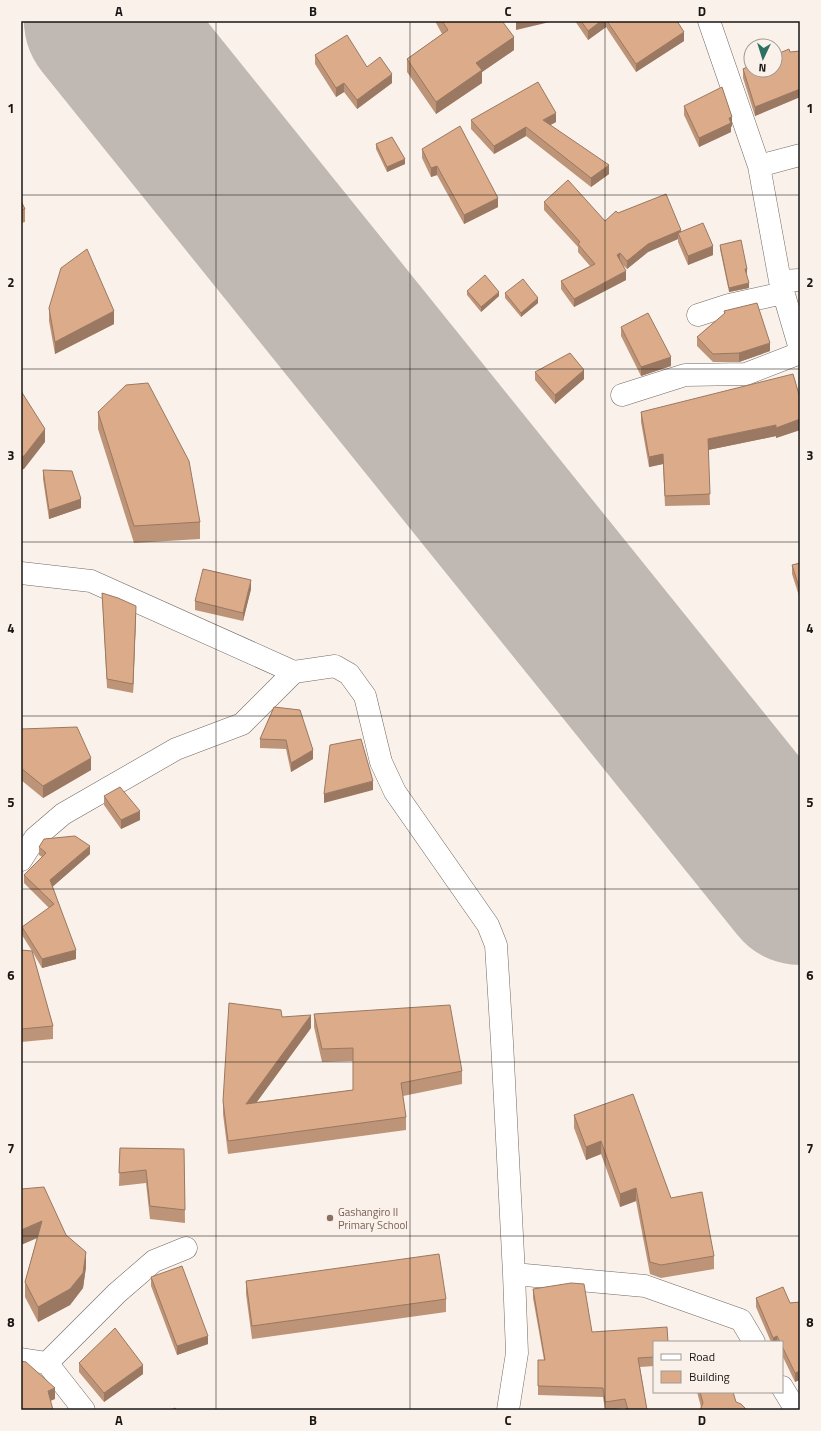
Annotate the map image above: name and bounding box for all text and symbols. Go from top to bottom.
text: A [115,1,123,21]
text: B [309,1,317,21]
text: C [504,1,512,21]
text: D [698,1,706,21]
north arrow [743,38,783,78]
text: N [758,60,767,76]
text: 1 [7,98,15,118]
text: 1 [806,98,814,118]
text: 2 [7,272,15,292]
text: 2 [806,272,814,292]
text: 3 [7,445,15,465]
text: 3 [806,445,814,465]
text: 4 [7,618,15,638]
text: 4 [806,618,814,638]
text: 5 [7,792,15,812]
text: 5 [806,792,814,812]
text: 6 [7,965,15,985]
text: 6 [806,965,814,985]
text: 7 [7,1138,15,1158]
text: 7 [806,1138,814,1158]
place label: Gashangiro II Primary School [338,1204,408,1233]
marker: Gashangiro II Primary School [325,1213,335,1223]
text: 8 [7,1312,15,1332]
text: 8 [806,1312,814,1332]
legend [653,1341,783,1393]
text: Road [689,1347,715,1366]
text: Building [689,1367,730,1386]
text: A [115,1410,123,1430]
text: B [309,1410,317,1430]
text: C [504,1410,512,1430]
text: D [698,1410,706,1430]

